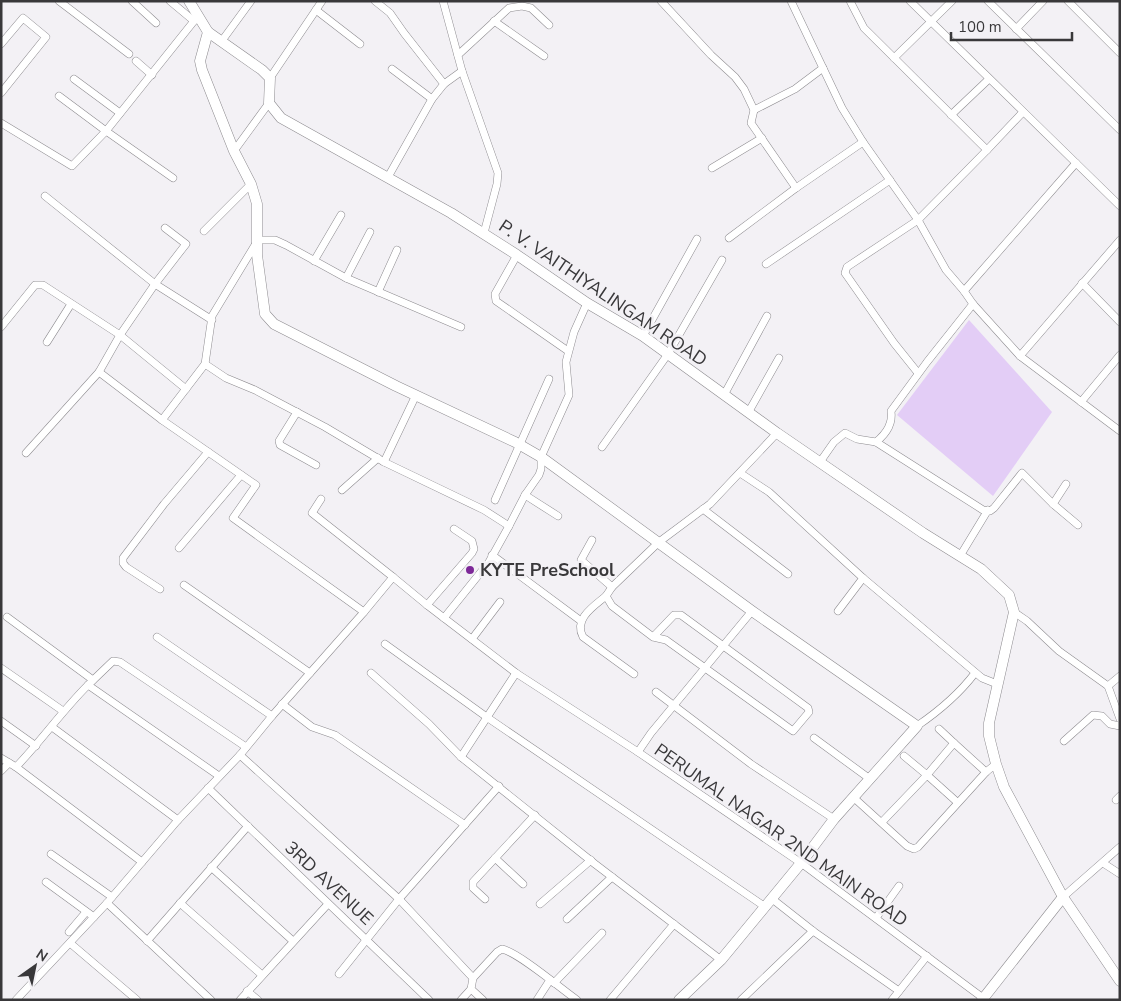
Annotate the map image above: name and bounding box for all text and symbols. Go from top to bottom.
scale bar [951,10,1072,42]
text: 100 m [958,17,1002,37]
street label: P. V. VAITHIYALINGAM ROAD [494,214,712,372]
place label: KYTE PreSchool [480,558,615,582]
marker: KYTE PreSchool [464,564,476,576]
street label: PERUMAL NAGAR 2ND MAIN ROAD [650,738,912,932]
street label: 3RD AVENUE [280,836,378,930]
north arrow [10,941,60,991]
text: N [32,945,51,966]

